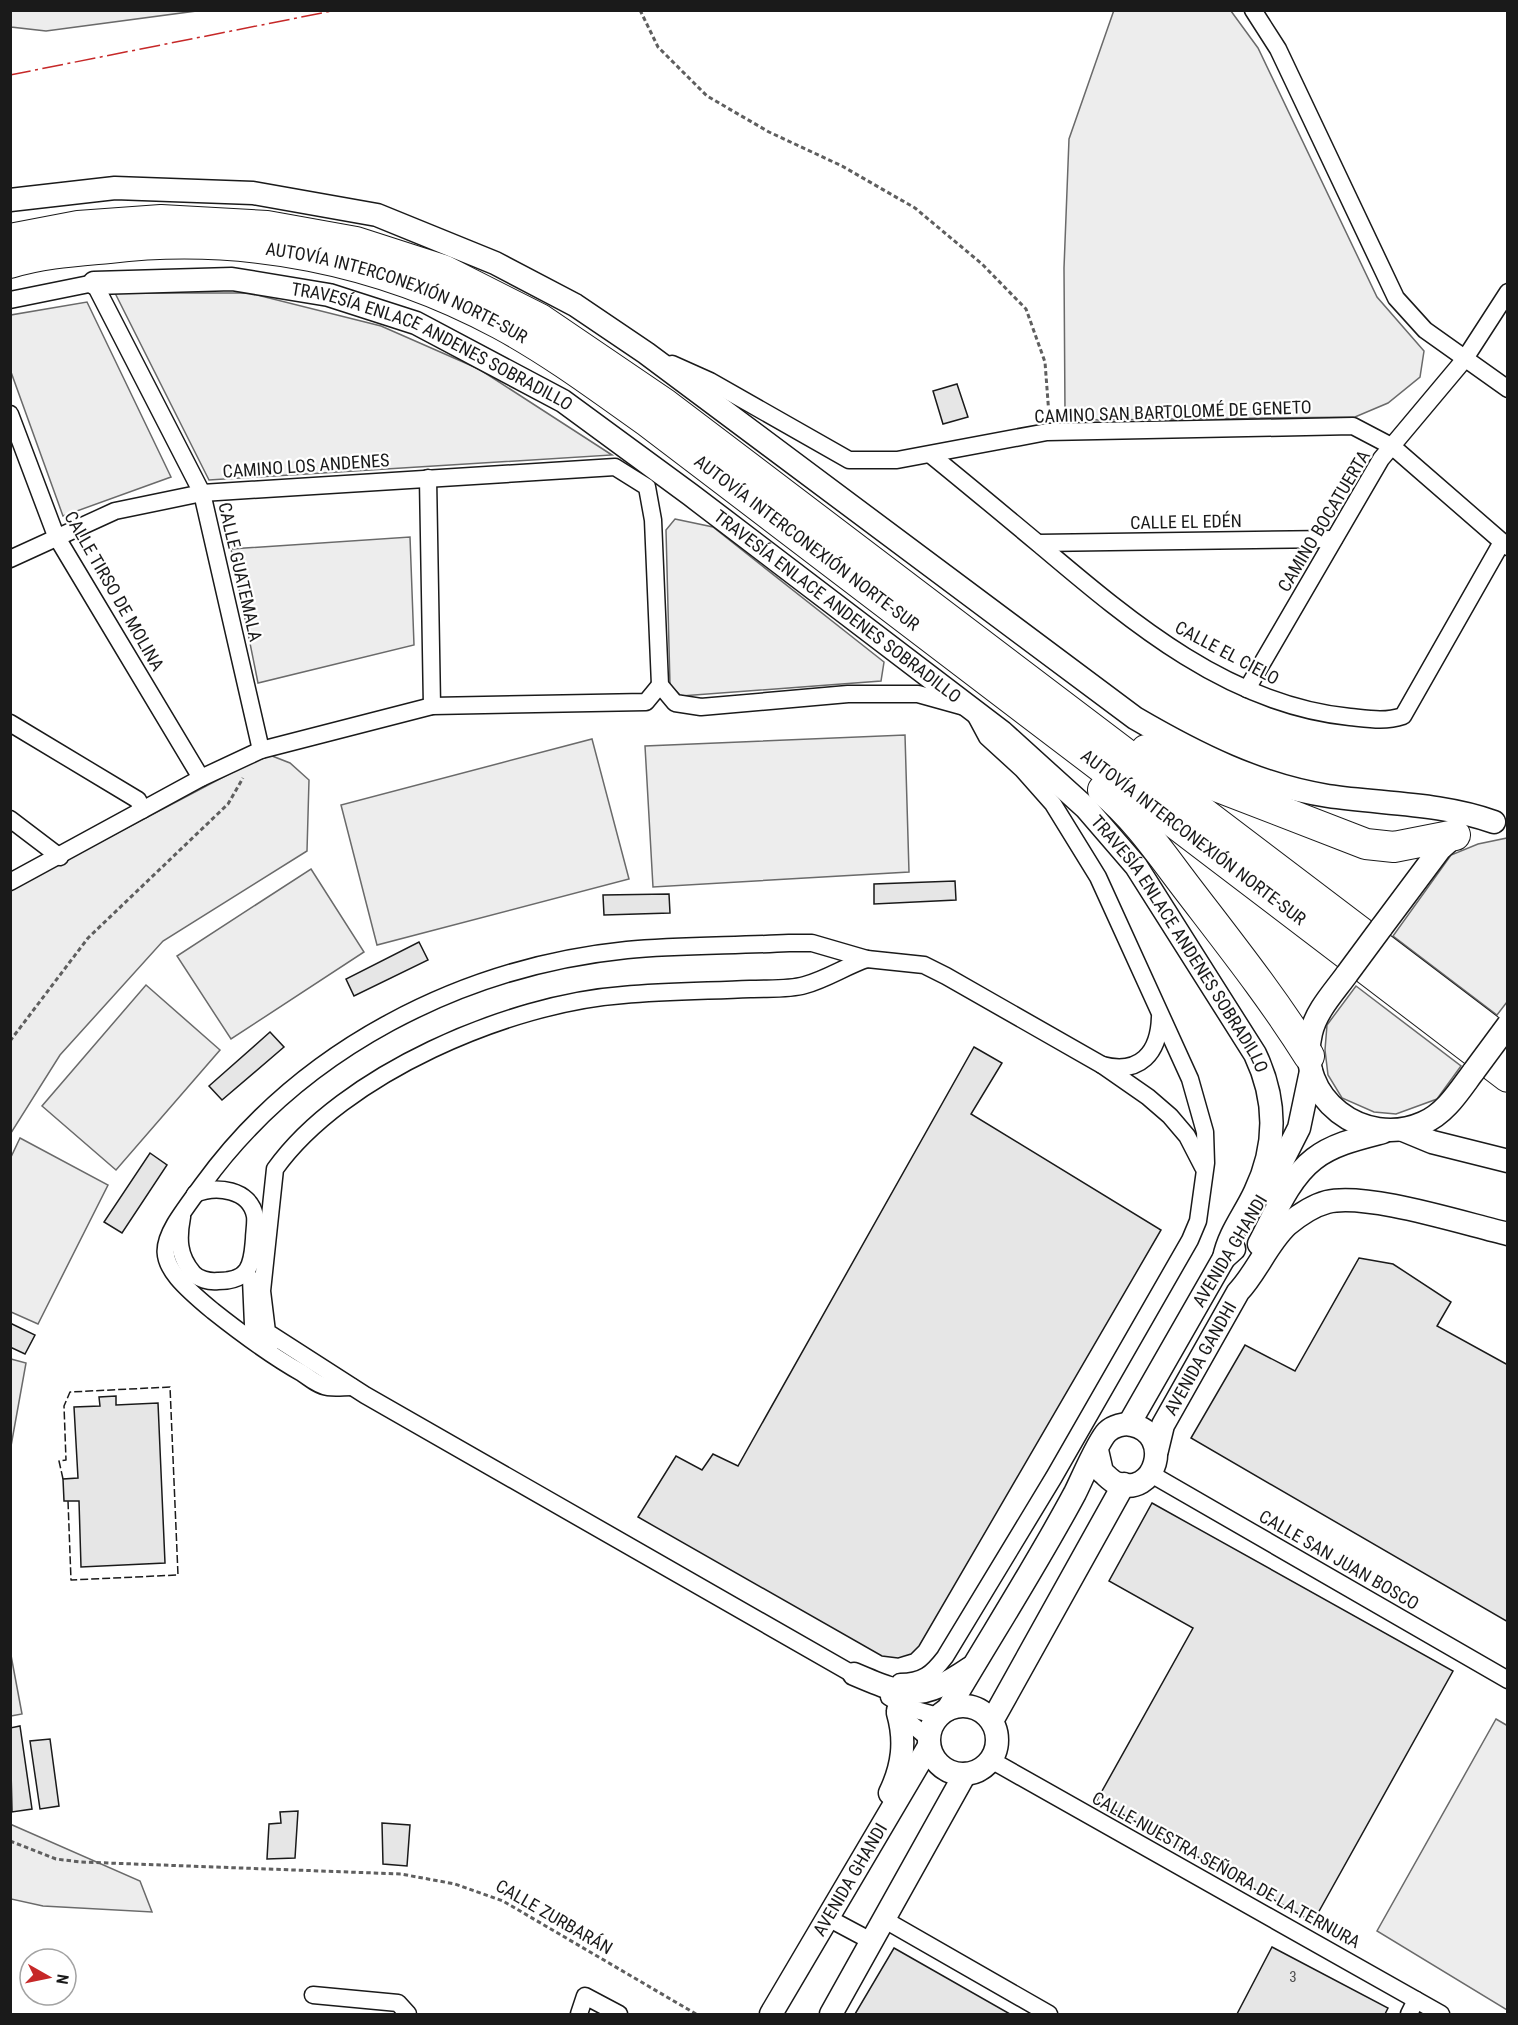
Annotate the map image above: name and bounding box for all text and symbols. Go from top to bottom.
street label: AUTOVÍA INTERCONEXIÓN NORTE-SUR [264,238,532,348]
street label: TRAVESÍA ENLACE ANDENES SOBRADILLO [290,278,577,415]
street label: CAMINO SAN BARTOLOMÉ DE GENETO [1034,396,1312,427]
street label: CAMINO BOCATUERTA [1273,446,1374,595]
street label: CAMINO LOS ANDENES [222,449,390,482]
street label: AUTOVÍA INTERCONEXIÓN NORTE-SUR [690,450,924,635]
street label: CALLE GUATEMALA [214,500,267,644]
street label: TRAVESÍA ENLACE ANDENES SOBRADILLO [710,505,965,707]
street label: CALLE TIRSO DE MOLINA [60,507,169,675]
street label: CALLE EL EDÉN [1130,510,1242,533]
street label: CALLE EL CIELO [1172,616,1283,689]
street label: AUTOVÍA INTERCONEXIÓN NORTE-SUR [1077,745,1311,930]
street label: TRAVESÍA ENLACE ANDENES SOBRADILLO [1087,811,1273,1075]
street label: AVENIDA GHANDI [1188,1191,1271,1311]
street label: AVENIDA GANDHI [1160,1298,1240,1419]
street label: CALLE SAN JUAN BOSCO [1256,1505,1423,1614]
street label: CALLE NUESTRA SEÑORA DE LA TERNURA [1088,1787,1365,1953]
street label: AVENIDA GHANDI [808,1819,891,1940]
street label: CALLE ZURBARÁN [492,1875,616,1958]
north arrow [18,1947,78,2007]
house number: 3 [1289,1968,1297,1986]
text: N [52,1973,72,1986]

